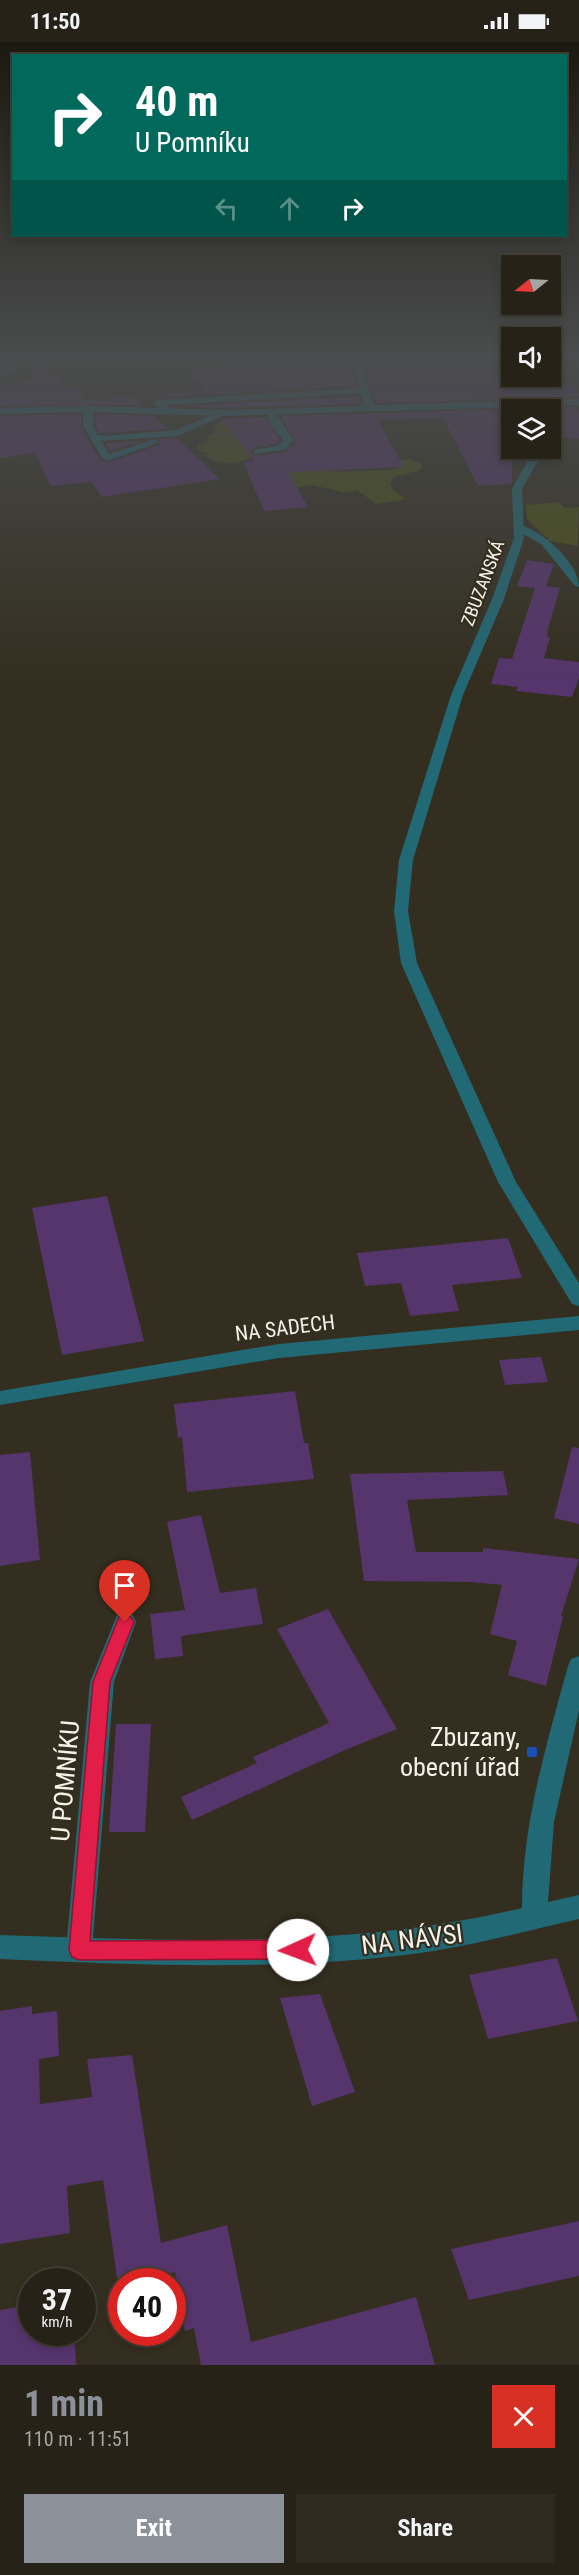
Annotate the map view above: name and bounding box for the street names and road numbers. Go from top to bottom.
street label: ZBUZANSKÁ [457,537,509,629]
street label: NA SADECH [234,1310,336,1346]
street label: U POMNÍKU [45,1719,85,1843]
street label: NA NÁVSI [360,1918,464,1960]

